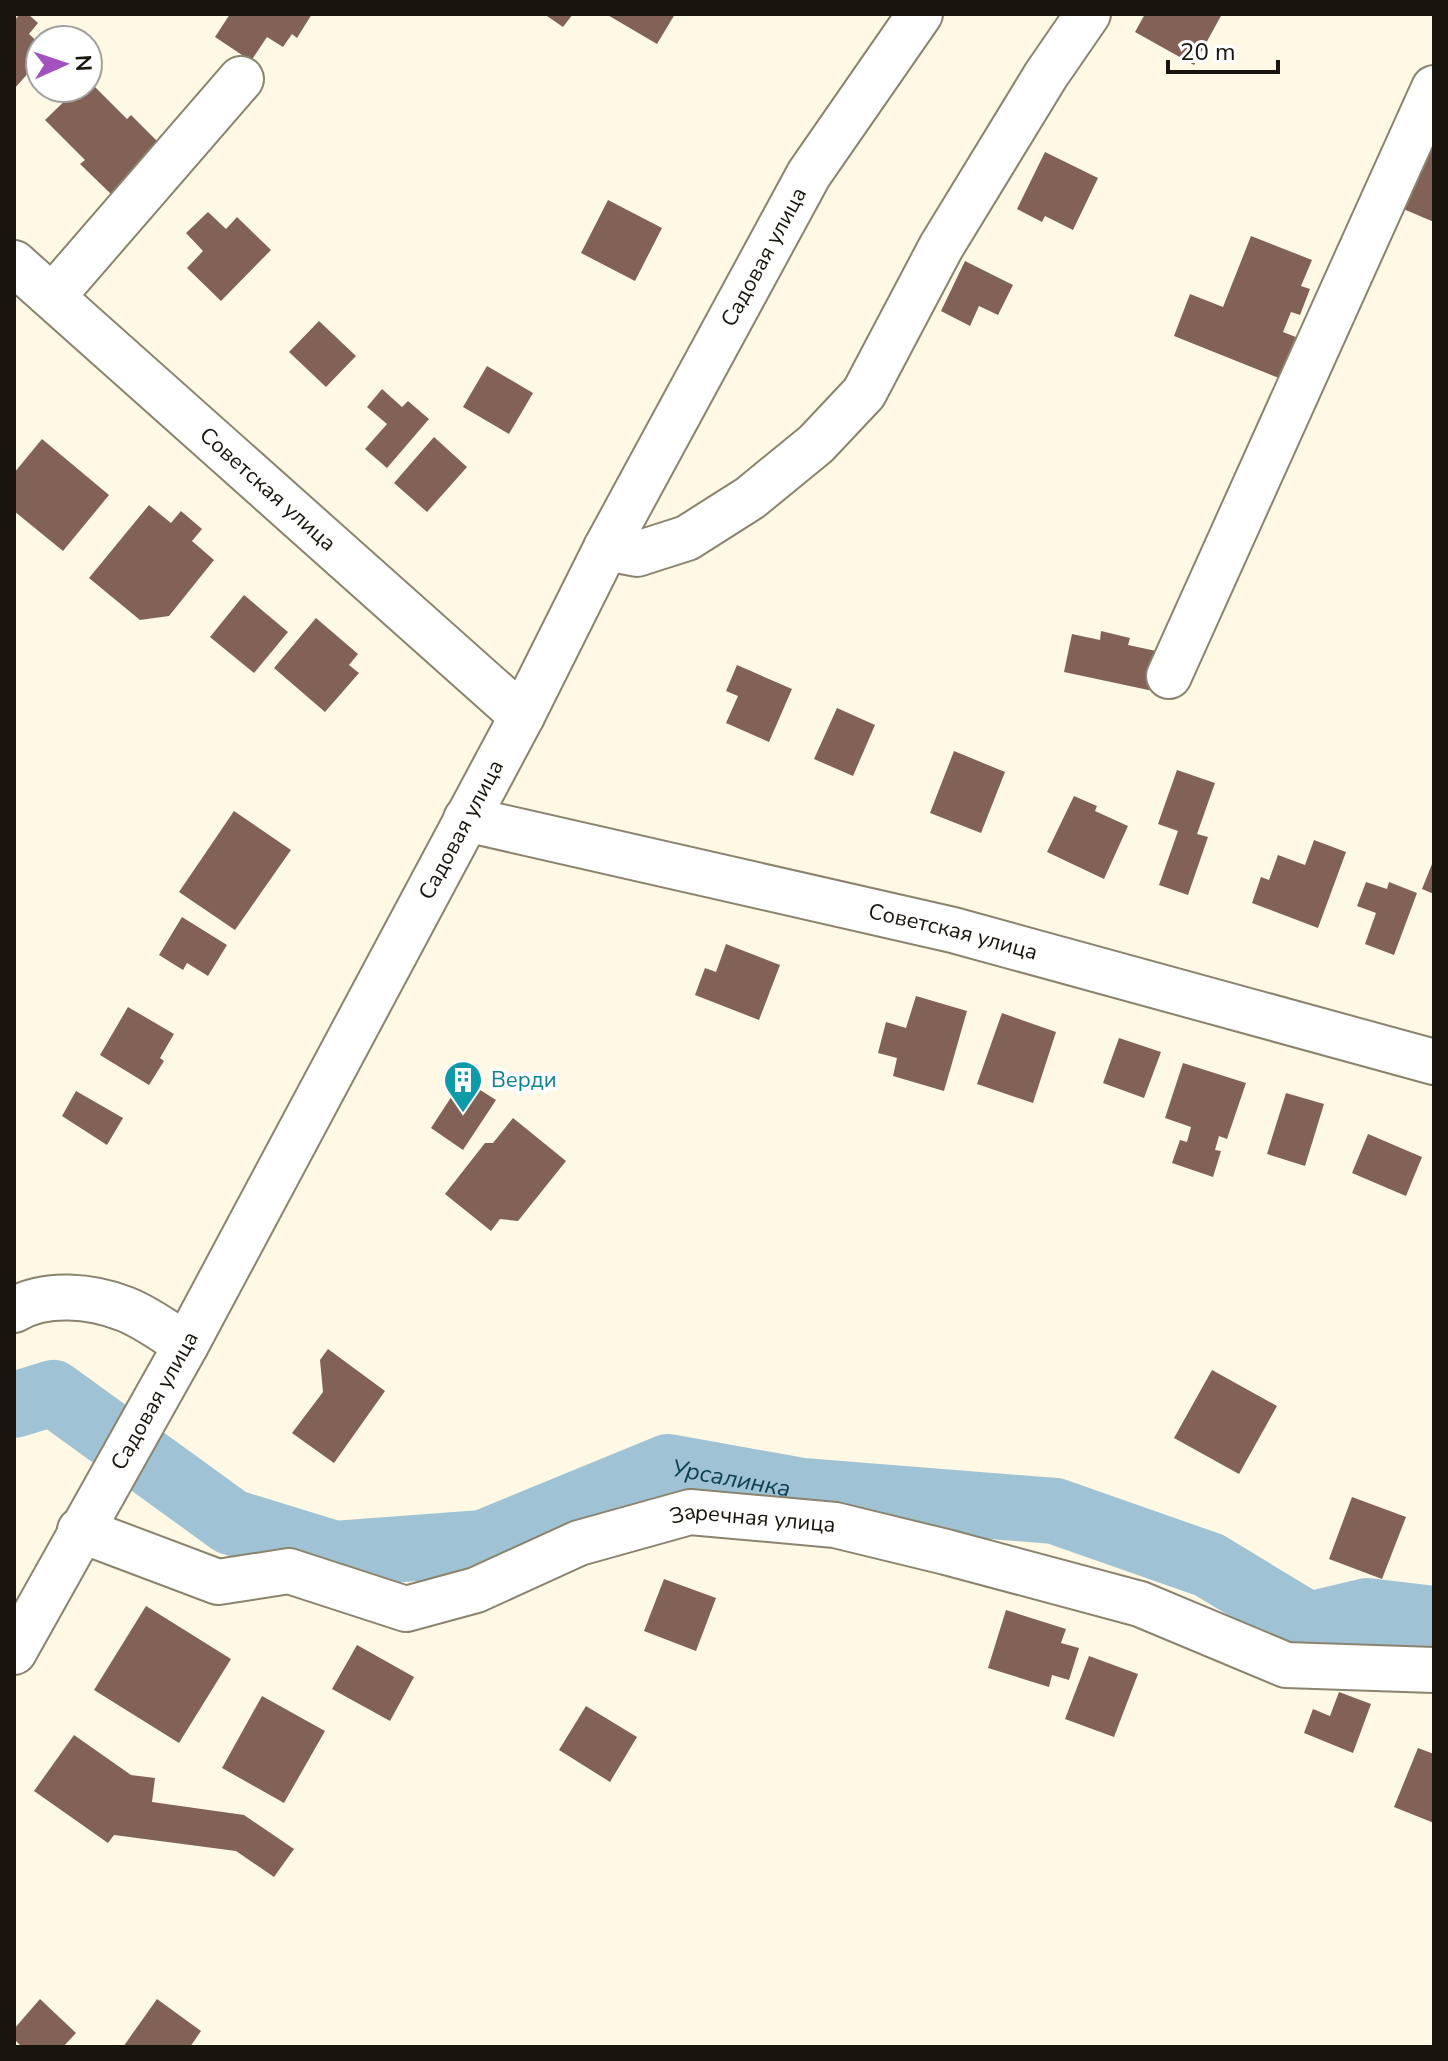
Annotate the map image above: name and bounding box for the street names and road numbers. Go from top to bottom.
street label: Садовая улица [714,182,814,332]
street label: Советская улица [193,420,342,558]
street label: Садовая улица [412,754,511,905]
street label: Советская улица [866,896,1041,968]
street label: Садовая улица [104,1326,206,1476]
street label: Заречная улица [666,1496,837,1540]

